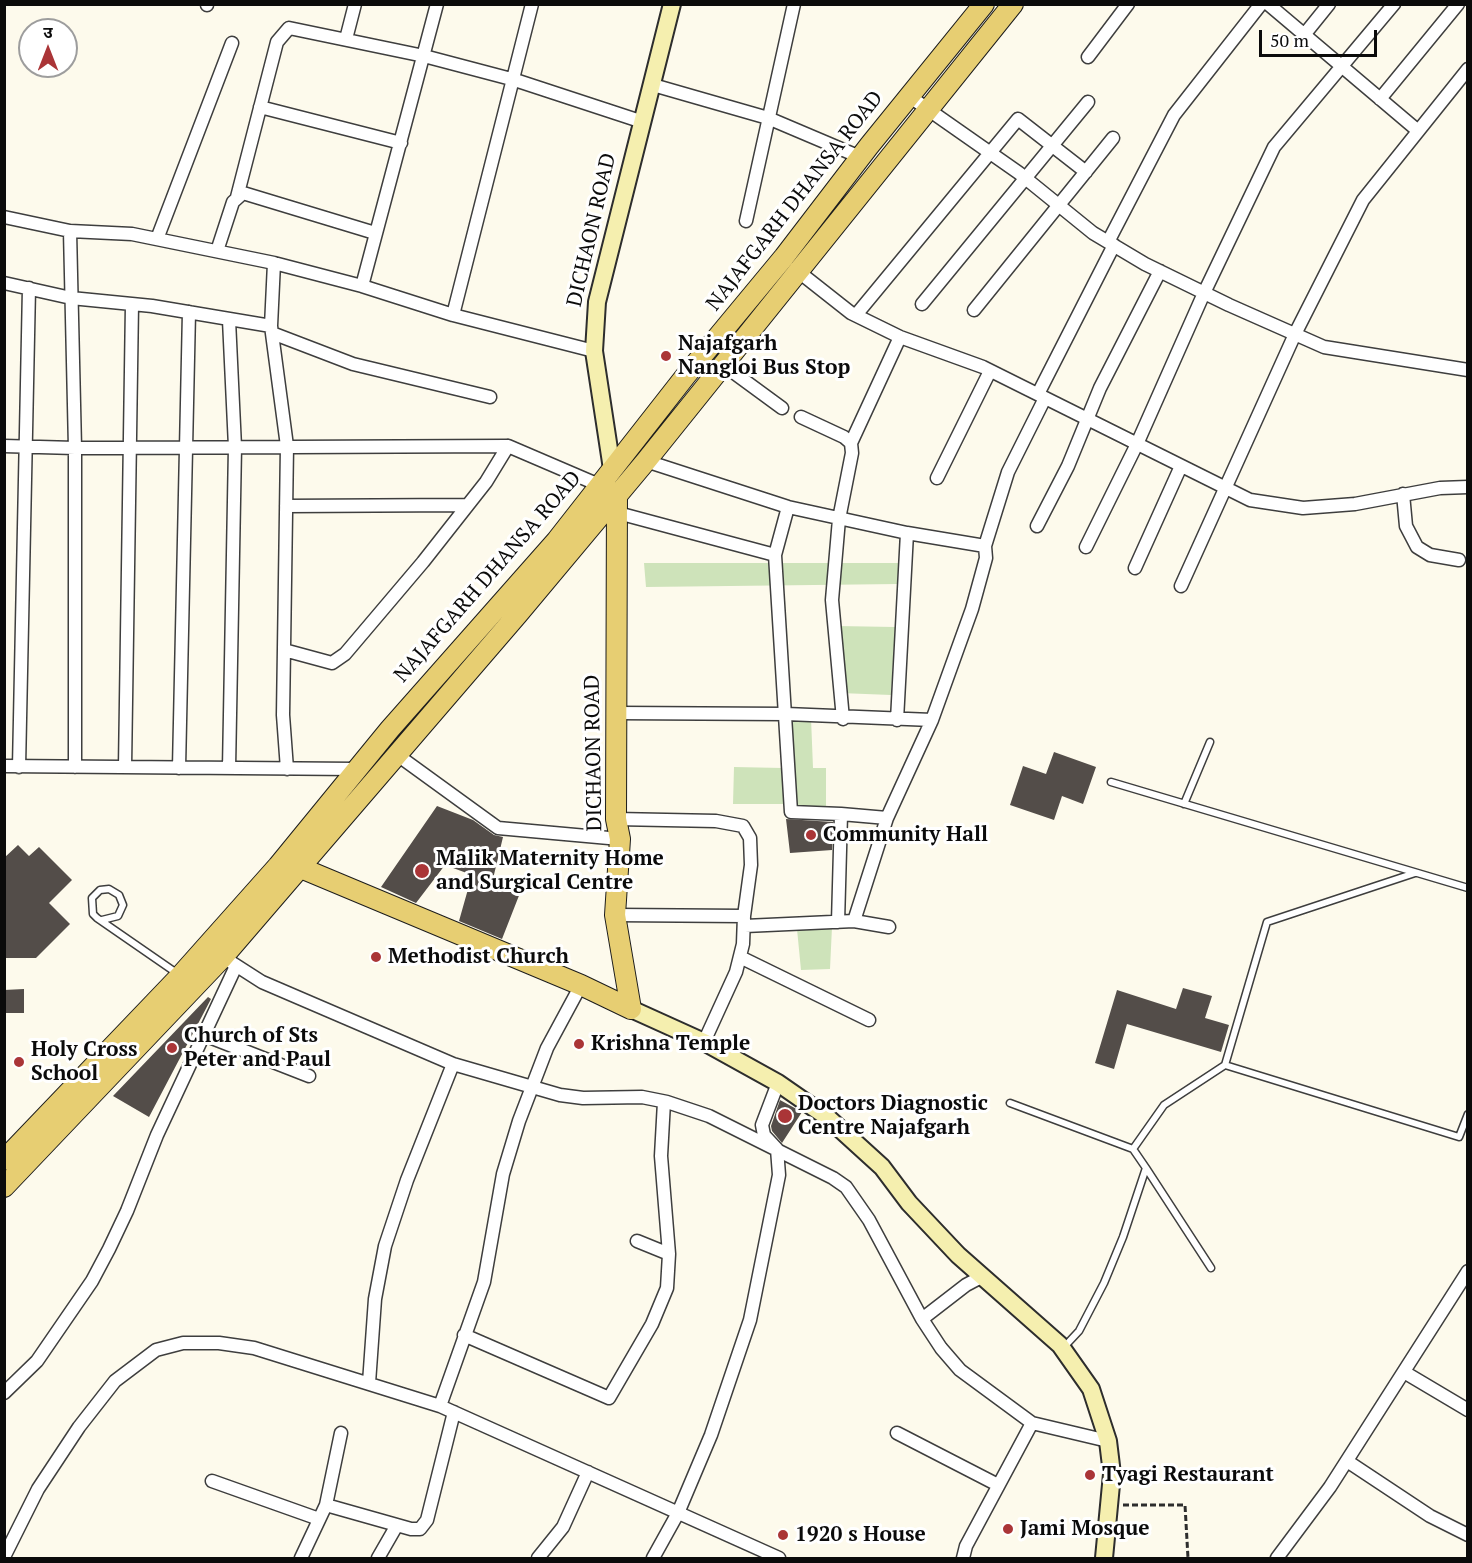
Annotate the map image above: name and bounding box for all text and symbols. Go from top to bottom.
north arrow [18,18,78,78]
scale bar [1262,18,1380,56]
text: उ [43,21,53,43]
text: 50 m [1270,28,1309,52]
street label: NAJAFGARH DHANSA ROAD [701,86,889,316]
street label: DICHAON ROAD [562,151,622,309]
place label: Najafgarh Nangloi Bus Stop [678,331,850,381]
marker: Najafgarh Nangloi Bus Stop [659,349,673,363]
street label: NAJAFGARH DHANSA ROAD [389,466,587,688]
street label: DICHAON ROAD [580,674,608,832]
place label: Community Hall [823,822,988,848]
marker: Community Hall [804,828,818,842]
place label: Malik Maternity Home and Surgical Centre [436,846,664,896]
marker: Malik Maternity Home and Surgical Centre [413,862,431,880]
place label: Methodist Church [388,944,569,970]
marker: Methodist Church [369,950,383,964]
place label: Church of Sts Peter and Paul [184,1023,331,1073]
place label: Krishna Temple [591,1031,750,1057]
place label: Holy Cross School [31,1037,138,1087]
marker: Krishna Temple [572,1037,586,1051]
marker: Church of Sts Peter and Paul [165,1041,179,1055]
marker: Holy Cross School [12,1055,26,1069]
place label: Doctors Diagnostic Centre Najafgarh [798,1091,988,1141]
marker: Doctors Diagnostic Centre Najafgarh [776,1107,794,1125]
place label: Tyagi Restaurant [1102,1462,1274,1488]
marker: Tyagi Restaurant [1083,1468,1097,1482]
place label: Jami Mosque [1020,1516,1150,1542]
place label: 1920 s House [795,1522,926,1548]
marker: Jami Mosque [1001,1522,1015,1536]
marker: 1920 s House [776,1528,790,1542]

